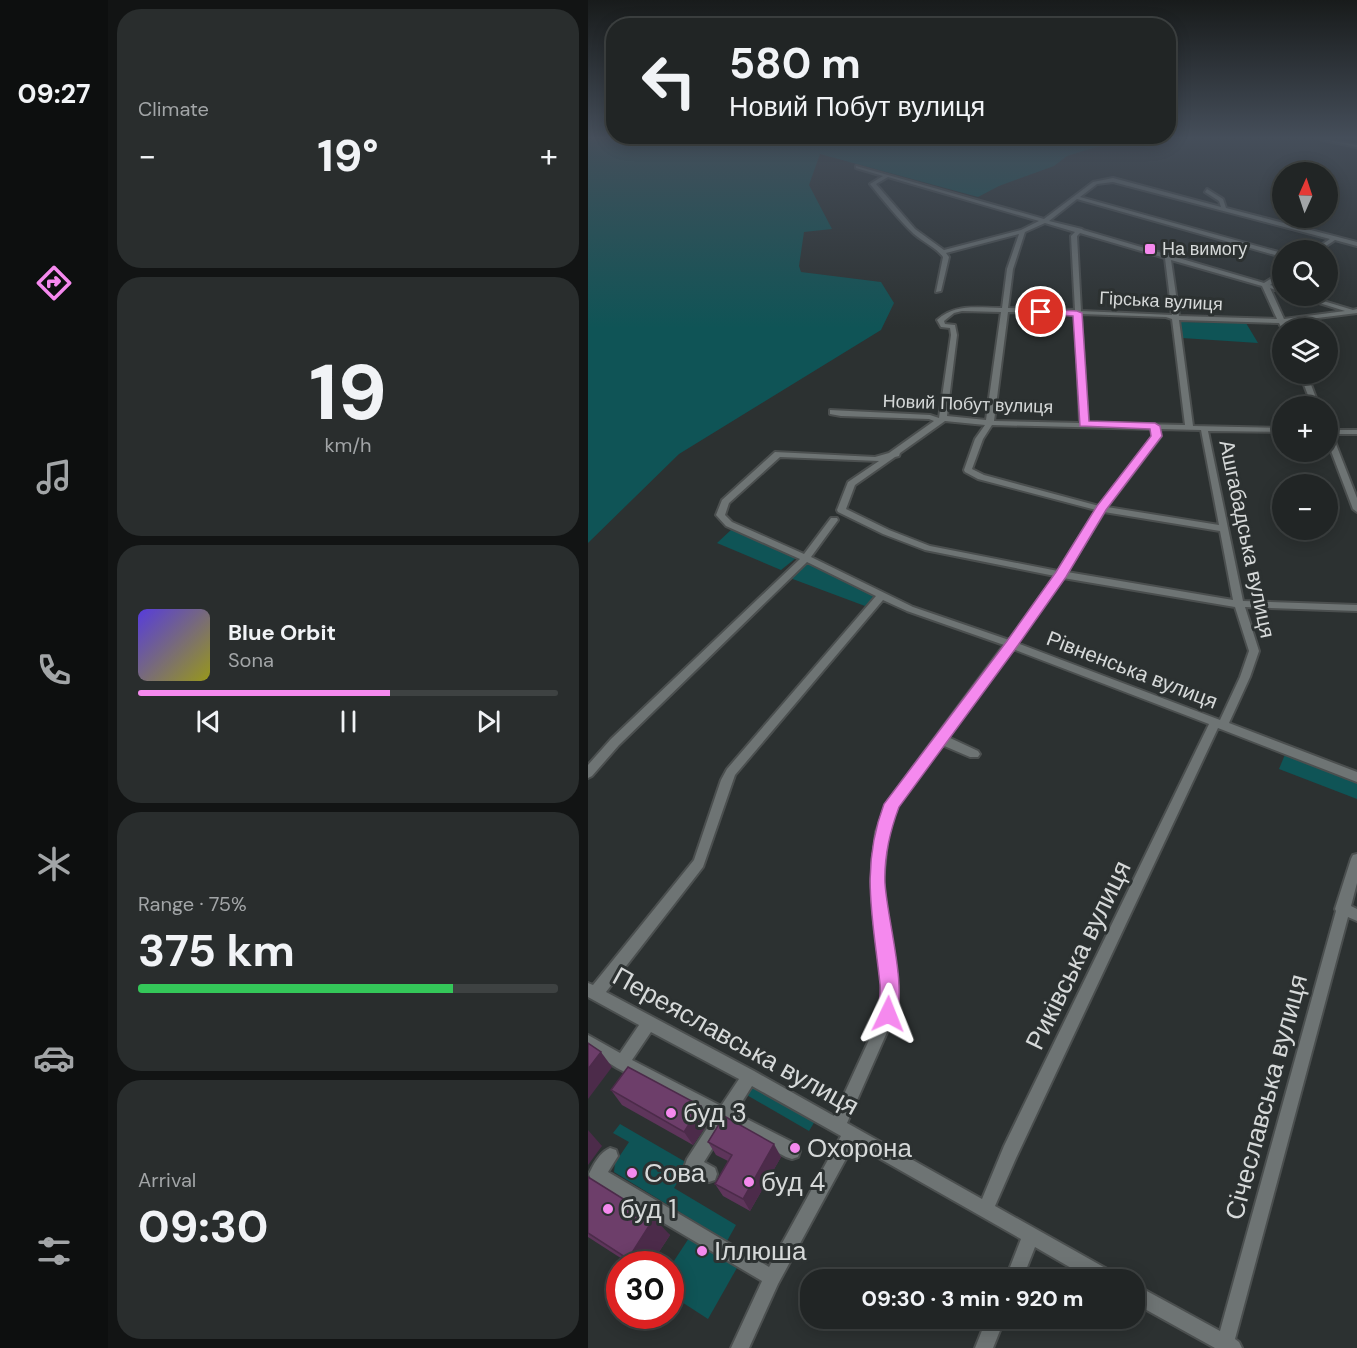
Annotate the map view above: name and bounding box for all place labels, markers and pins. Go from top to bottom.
place label: На вимогу [1162,237,1247,261]
marker: На вимогу [1143,242,1157,256]
pin [1015,286,1066,337]
place label: буд 3 [683,1096,747,1130]
marker: буд 3 [664,1106,678,1120]
place label: Охорона [807,1131,912,1165]
marker: Охорона [788,1141,802,1155]
place label: Сова [644,1156,706,1190]
place label: буд 4 [761,1165,826,1199]
marker: Сова [625,1166,639,1180]
marker: буд 4 [742,1175,756,1189]
place label: буд 1 [620,1192,677,1226]
marker: буд 1 [601,1202,615,1216]
place label: Іллюша [714,1234,807,1268]
marker: Іллюша [695,1244,709,1258]

